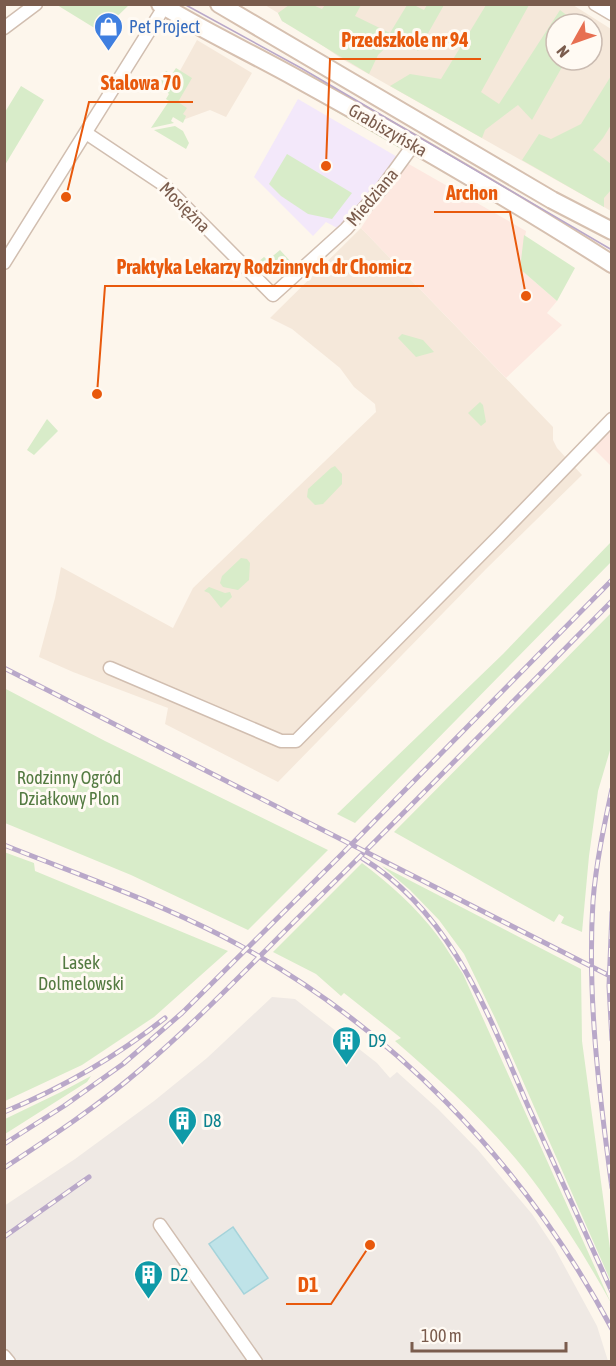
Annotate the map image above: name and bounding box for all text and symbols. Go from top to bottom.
shop icon: Pet Project [92,10,124,52]
north arrow [544,12,604,72]
place label: Pet Project [129,16,200,37]
callout: Przedszkole nr 94 [330,21,481,59]
text: Przedszkole nr 94 [341,28,469,51]
text: N [553,42,572,61]
callout: Stalowa 70 [89,64,193,102]
text: Stalowa 70 [101,71,181,94]
street label: Grabiszyńska [345,99,431,161]
street label: Miedziana [342,164,402,230]
callout: Archon [434,174,510,212]
street label: Mosiężna [155,177,215,237]
text: Archon [445,181,498,204]
callout: Praktyka Lekarzy Rodzinnych dr Chomicz [105,248,424,286]
text: Praktyka Lekarzy Rodzinnych dr Chomicz [116,255,412,278]
park label: Rodzinny Ogród Działkowy Plon [17,767,121,809]
park label: Lasek Dolmelowski [38,952,124,994]
building icon: D9 [331,1024,363,1066]
place label: D9 [368,1030,387,1051]
building icon: D8 [166,1104,198,1146]
place label: D8 [203,1110,222,1131]
building icon: D2 [133,1258,165,1300]
place label: D2 [170,1264,189,1285]
callout: D1 [286,1266,331,1304]
text: D1 [298,1273,318,1296]
scale bar [412,1315,566,1353]
text: 100 m [421,1325,462,1346]

